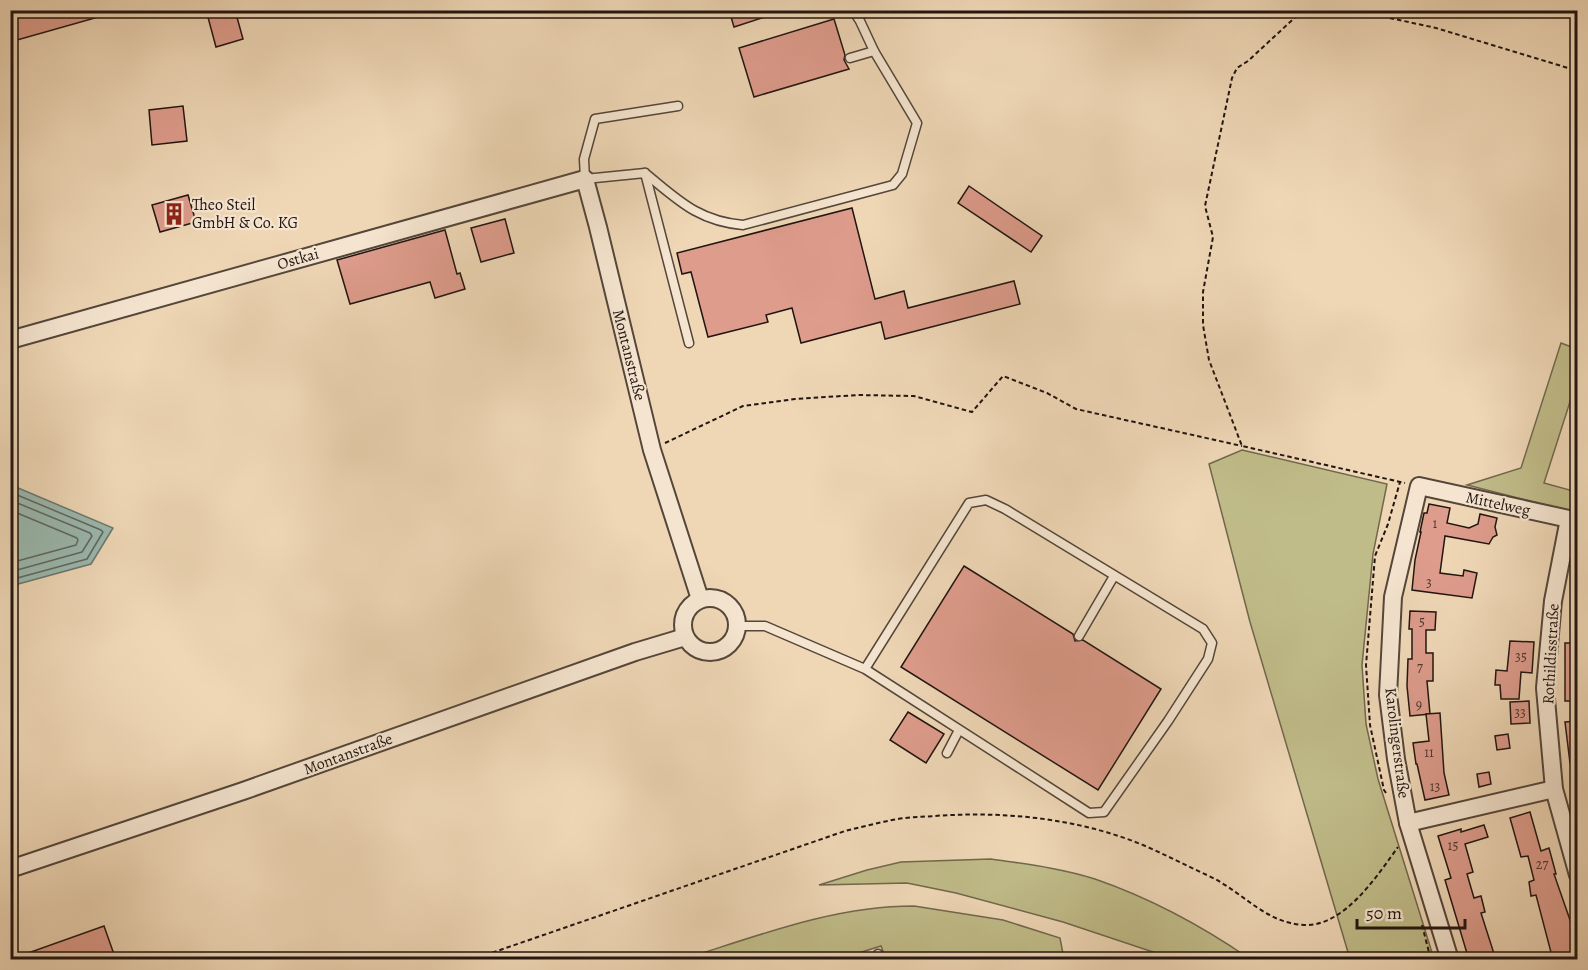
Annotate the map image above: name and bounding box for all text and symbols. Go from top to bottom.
place label: Theo Steil GmbH & Co. KG [192,194,298,234]
building icon: Theo Steil GmbH & Co. KG [161,201,187,227]
street label: Ostkai [275,243,321,275]
street label: Montanstraße [607,307,651,403]
street label: Mittelweg [1464,486,1532,522]
house number: 1 [1433,514,1438,533]
house number: 3 [1426,573,1432,592]
street label: Rothildisstraße [1537,603,1565,705]
house number: 5 [1419,612,1425,631]
house number: 35 [1515,647,1527,666]
house number: 7 [1417,658,1423,677]
street label: Karolingerstraße [1379,686,1415,800]
house number: 9 [1416,695,1422,714]
house number: 33 [1514,703,1526,722]
street label: Montanstraße [300,728,396,780]
house number: 11 [1424,743,1434,762]
house number: 13 [1430,777,1440,796]
house number: 15 [1448,836,1458,855]
house number: 27 [1536,855,1548,874]
scale bar [1357,892,1465,930]
text: 50 m [1366,901,1402,925]

